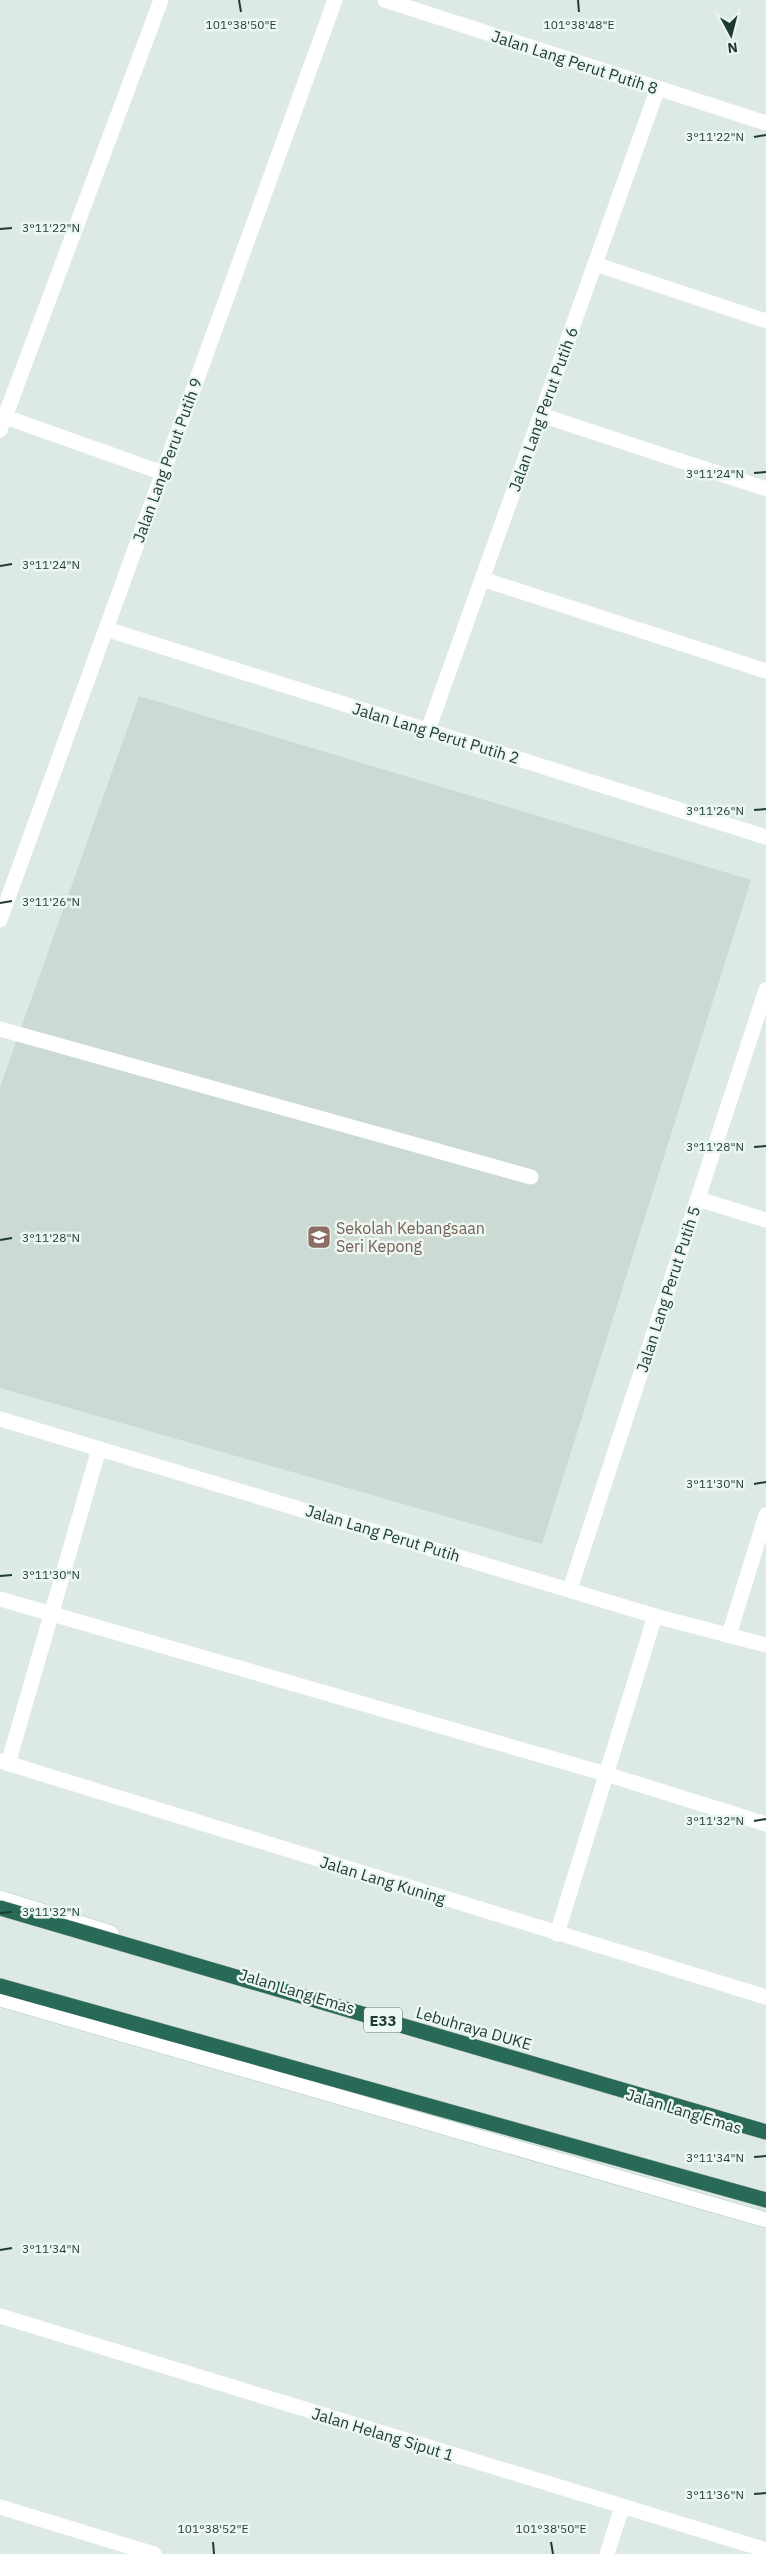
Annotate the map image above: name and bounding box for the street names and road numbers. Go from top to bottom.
street label: Jalan Lang Perut Putih 8 [489,26,661,98]
street label: Jalan Lang Perut Putih 6 [504,324,582,494]
street label: Jalan Lang Perut Putih 9 [128,375,206,545]
street label: Jalan Lang Perut Putih 2 [350,698,522,768]
street label: Jalan Lang Perut Putih 5 [632,1203,704,1375]
street label: Jalan Lang Perut Putih [303,1500,463,1566]
street label: Jalan Lang Kuning [318,1851,449,1909]
street label: Jalan Lang Emas [237,1964,357,2018]
street label: Lebuhraya DUKE [414,2002,534,2054]
road number: E33 [364,2008,402,2032]
street label: Jalan Lang Emas [624,2084,744,2138]
street label: Jalan Helang Siput 1 [310,2403,456,2465]

